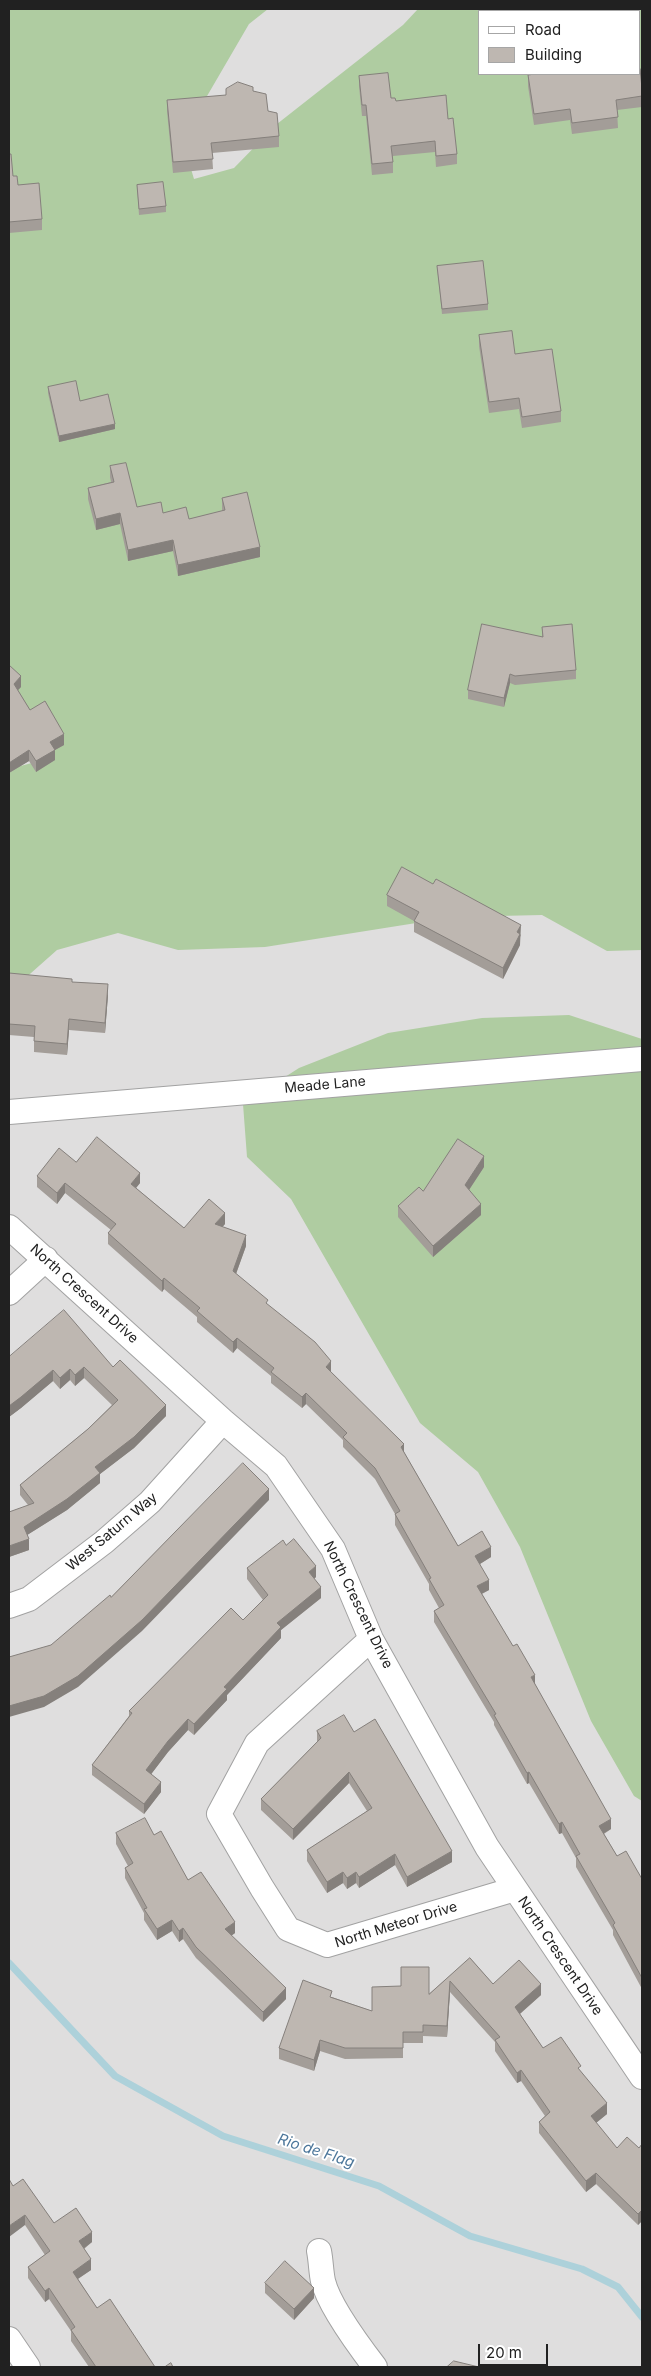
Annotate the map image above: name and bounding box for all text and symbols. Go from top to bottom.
legend [478,10,641,75]
text: Road [525,20,561,39]
text: Building [525,45,582,64]
street label: Meade Lane [284,1073,366,1097]
street label: North Crescent Drive [26,1241,142,1347]
street label: West Saturn Way [63,1489,161,1575]
street label: North Crescent Drive [320,1539,396,1671]
street label: North Crescent Drive [514,1893,606,2019]
street label: North Meteor Drive [333,1898,459,1952]
water label: Rio de Flag [275,2130,357,2172]
scale bar [481,2334,551,2366]
text: 20 m [486,2343,522,2362]

